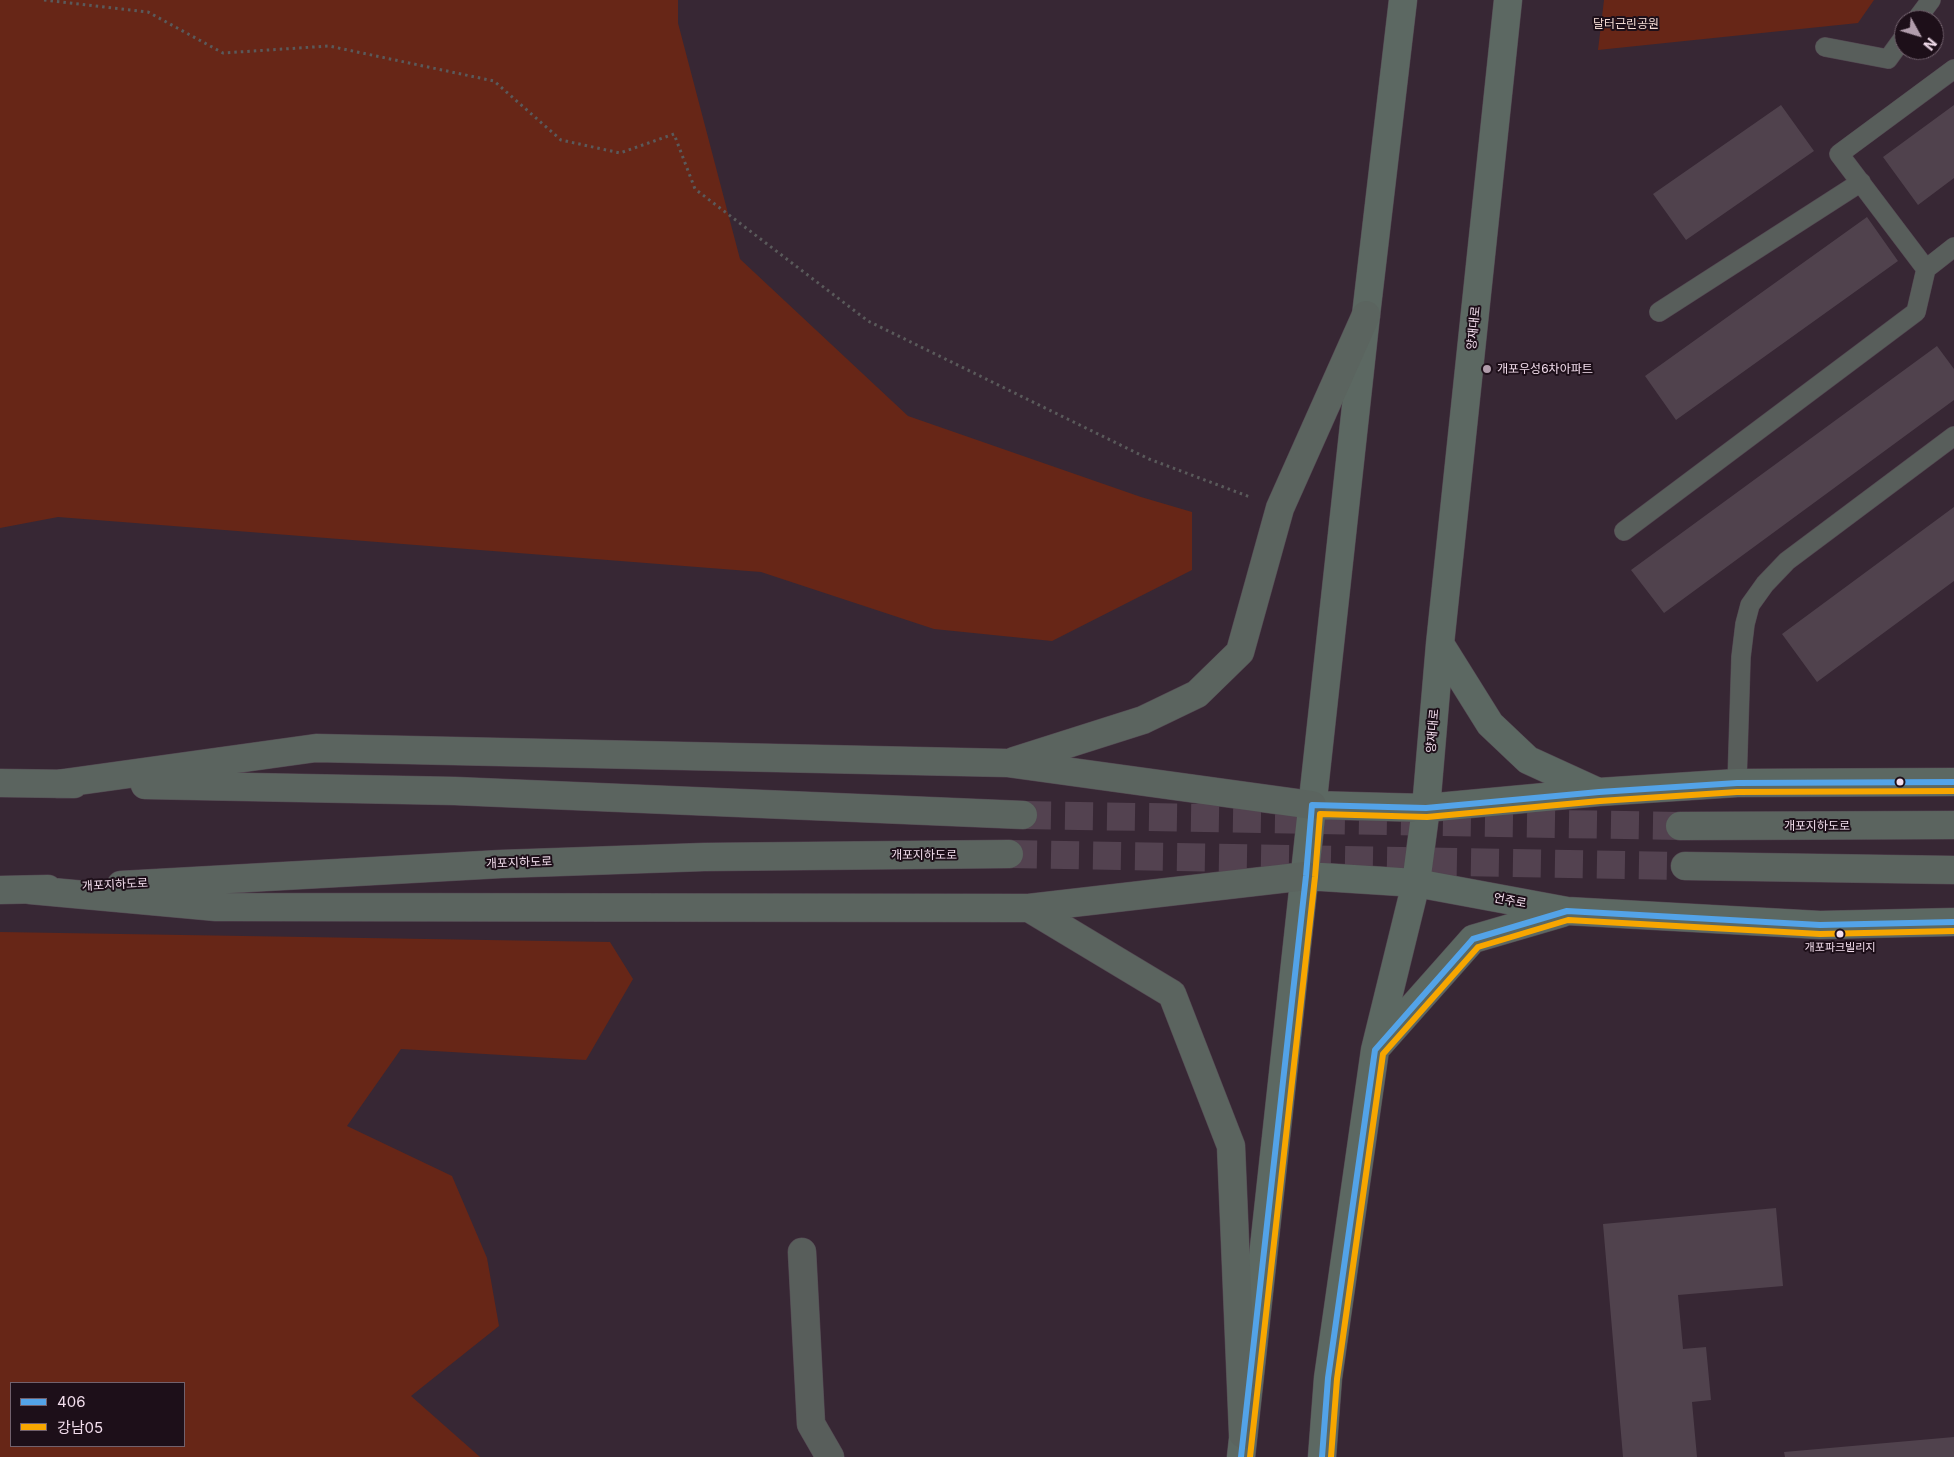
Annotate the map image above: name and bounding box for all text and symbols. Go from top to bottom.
north arrow [1894,10,1944,60]
park label: 달터근린공원 [1593,17,1659,31]
text: N [1920,35,1940,54]
street label: 양재대로 [1465,305,1483,351]
place label: 개포우성6차아파트 [1497,362,1593,376]
marker: 개포우성6차아파트 [1481,363,1493,375]
street label: 양재대로 [1424,708,1442,754]
unlabelled marker [1895,777,1905,787]
street label: 개포지하도로 [1784,819,1850,833]
street label: 개포지하도로 [891,848,957,862]
street label: 개포지하도로 [486,855,552,871]
street label: 개포지하도로 [82,876,148,894]
street label: 언주로 [1492,891,1528,911]
marker: 개포파크빌리지 [1835,929,1845,939]
place label: 개포파크빌리지 [1805,941,1875,955]
legend [10,1382,185,1447]
text: 406 [57,1392,85,1411]
text: 강남05 [57,1418,103,1437]

